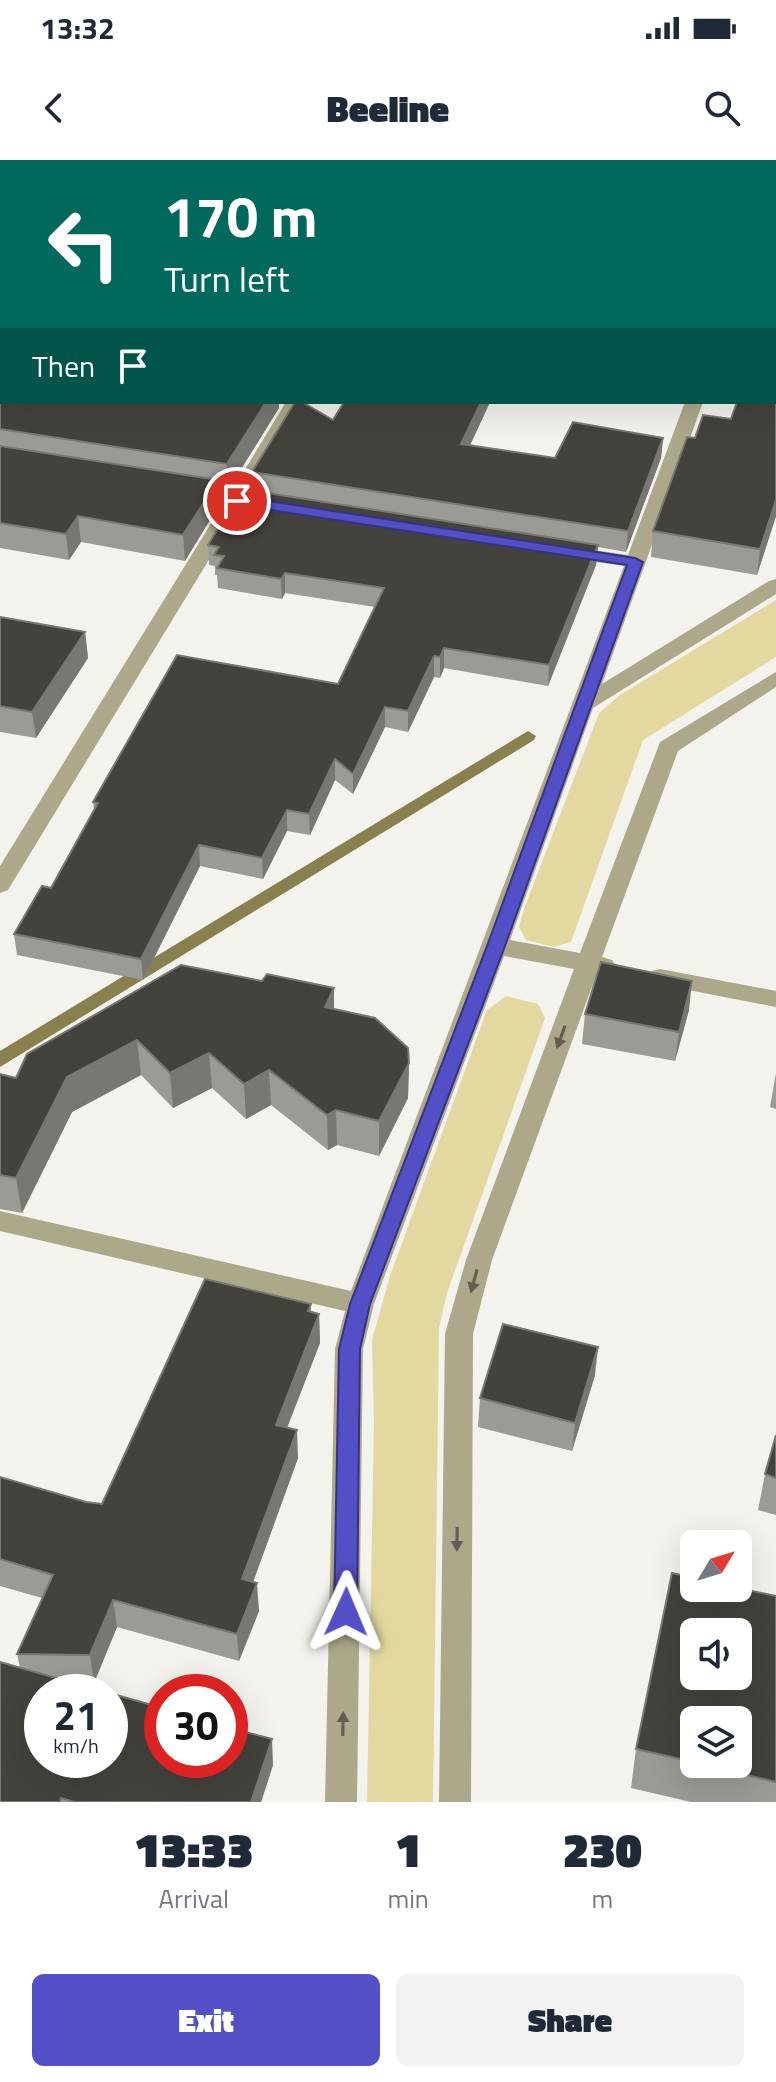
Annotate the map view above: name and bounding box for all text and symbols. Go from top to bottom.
text: 13:32 [40,5,115,51]
text: Beeline [327,81,449,136]
icon: back [32,86,76,130]
icon: search [700,86,744,130]
text: 170 m [164,174,317,259]
icon: left [32,192,136,296]
text: Turn left [164,251,290,306]
text: Then [32,343,95,389]
icon: arrive [111,344,155,388]
pin [203,467,271,535]
icon: arrive [215,479,259,523]
one-way arrow [554,1025,567,1049]
one-way arrow [467,1269,479,1294]
one-way arrow [451,1527,463,1552]
north arrow [680,1530,752,1602]
map controls [680,1530,752,1778]
position arrow [304,1570,388,1654]
button: sound [680,1618,752,1690]
speed limit sign: 30 [144,1674,248,1778]
text: 21 [54,1685,98,1746]
button: layers [680,1706,752,1778]
one-way arrow [337,1711,349,1736]
text: km/h [53,1730,99,1761]
text: 13:33 [134,1813,253,1886]
text: 1 [395,1813,421,1886]
text: 230 [563,1813,642,1886]
text: Arrival [158,1879,229,1918]
text: min [387,1879,429,1918]
text: m [592,1879,613,1918]
button: Exit [32,1974,380,2066]
button: Share [396,1974,744,2066]

